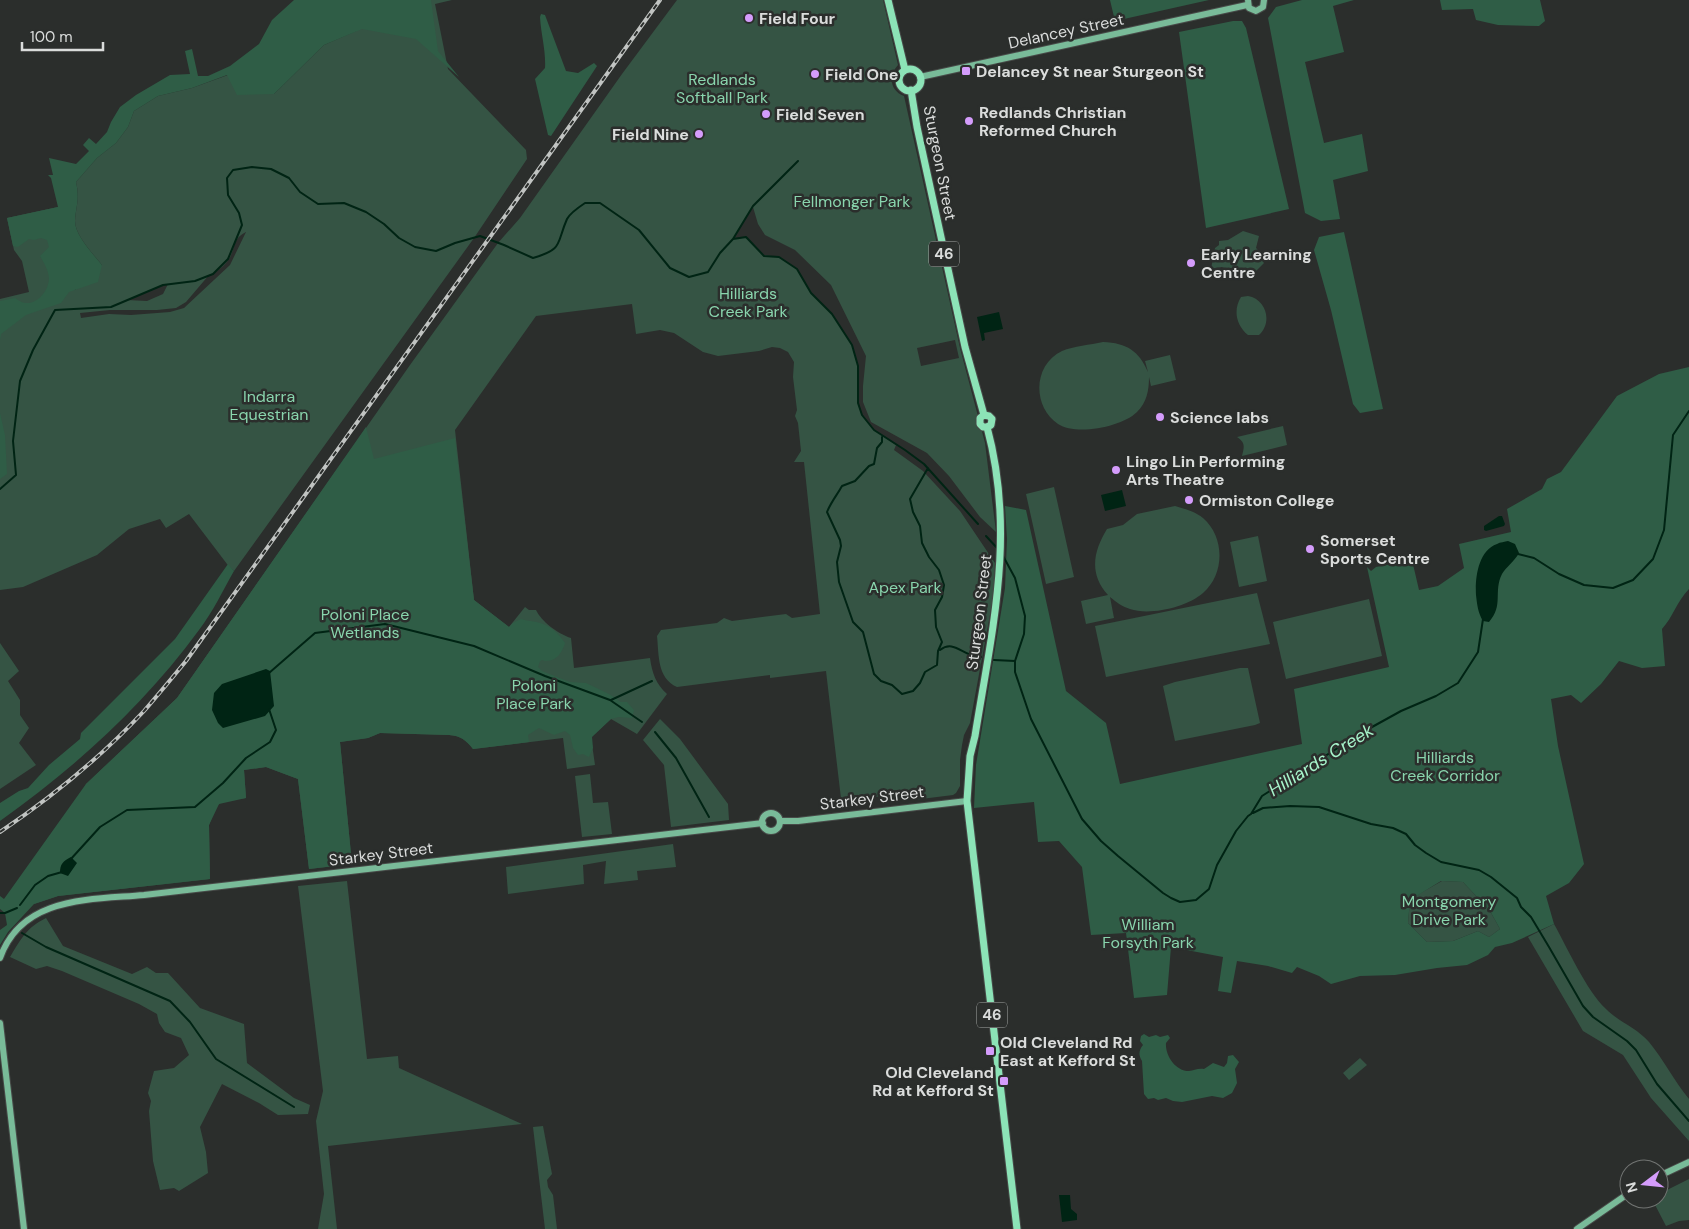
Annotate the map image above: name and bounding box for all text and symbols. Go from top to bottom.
place label: Field Four [759,8,836,29]
street label: Delancey Street [1006,8,1126,54]
marker: Field Four [743,12,755,24]
scale bar [22,20,104,52]
text: 100 m [30,27,73,47]
place label: Delancey St near Sturgeon St [976,61,1204,82]
place label: Field One [825,64,898,85]
marker: Delancey St near Sturgeon St [960,65,972,77]
marker: Field One [809,68,821,80]
park label: Redlands Softball Park [676,69,768,108]
place label: Redlands Christian Reformed Church [979,102,1126,141]
place label: Field Seven [776,104,865,125]
street label: Sturgeon Street [919,104,961,222]
marker: Field Seven [760,108,772,120]
marker: Redlands Christian Reformed Church [963,115,975,127]
place label: Field Nine [612,124,689,145]
marker: Field Nine [693,128,705,140]
park label: Fellmonger Park [794,191,910,212]
road number: 46 [929,242,959,266]
place label: Early Learning Centre [1201,244,1312,283]
marker: Early Learning Centre [1185,257,1197,269]
park label: Hilliards Creek Park [708,283,788,322]
park label: Indarra Equestrian [230,386,308,425]
place label: Science labs [1170,407,1269,428]
marker: Science labs [1154,411,1166,423]
place label: Lingo Lin Performing Arts Theatre [1126,451,1285,490]
marker: Lingo Lin Performing Arts Theatre [1110,464,1122,476]
place label: Ormiston College [1199,490,1334,511]
marker: Ormiston College [1183,494,1195,506]
place label: Somerset Sports Centre [1320,530,1430,569]
marker: Somerset Sports Centre [1304,543,1316,555]
street label: Sturgeon Street [961,553,997,671]
park label: Apex Park [868,577,942,598]
park label: Poloni Place Wetlands [321,604,409,643]
park label: Poloni Place Park [496,675,572,714]
water label: Hilliards Creek [1264,718,1379,802]
park label: Hilliards Creek Corridor [1390,747,1500,786]
street label: Starkey Street [819,781,925,815]
street label: Starkey Street [328,837,434,871]
park label: Montgomery Drive Park [1402,891,1496,930]
park label: William Forsyth Park [1102,914,1194,953]
road number: 46 [977,1002,1007,1028]
place label: Old Cleveland Rd East at Kefford St [1000,1032,1136,1071]
marker: Old Cleveland Rd East at Kefford St [984,1045,996,1057]
place label: Old Cleveland Rd at Kefford St [872,1062,994,1101]
marker: Old Cleveland Rd at Kefford St [998,1075,1010,1087]
north arrow [1619,1159,1669,1209]
text: N [1621,1180,1642,1195]

